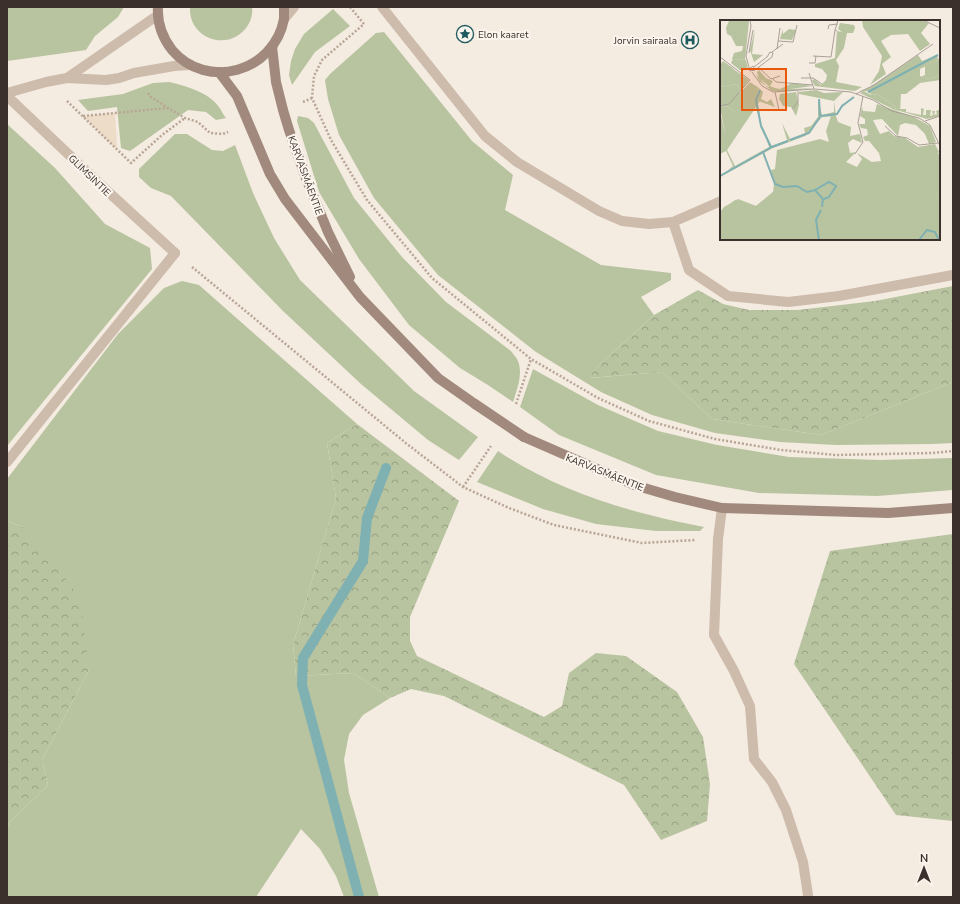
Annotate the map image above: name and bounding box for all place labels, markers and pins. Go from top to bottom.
place icon: Elon kaaret [455,24,475,44]
place label: Elon kaaret [478,28,529,42]
hospital icon: Jorvin sairaala [680,30,700,50]
place label: Jorvin sairaala [613,34,677,48]

